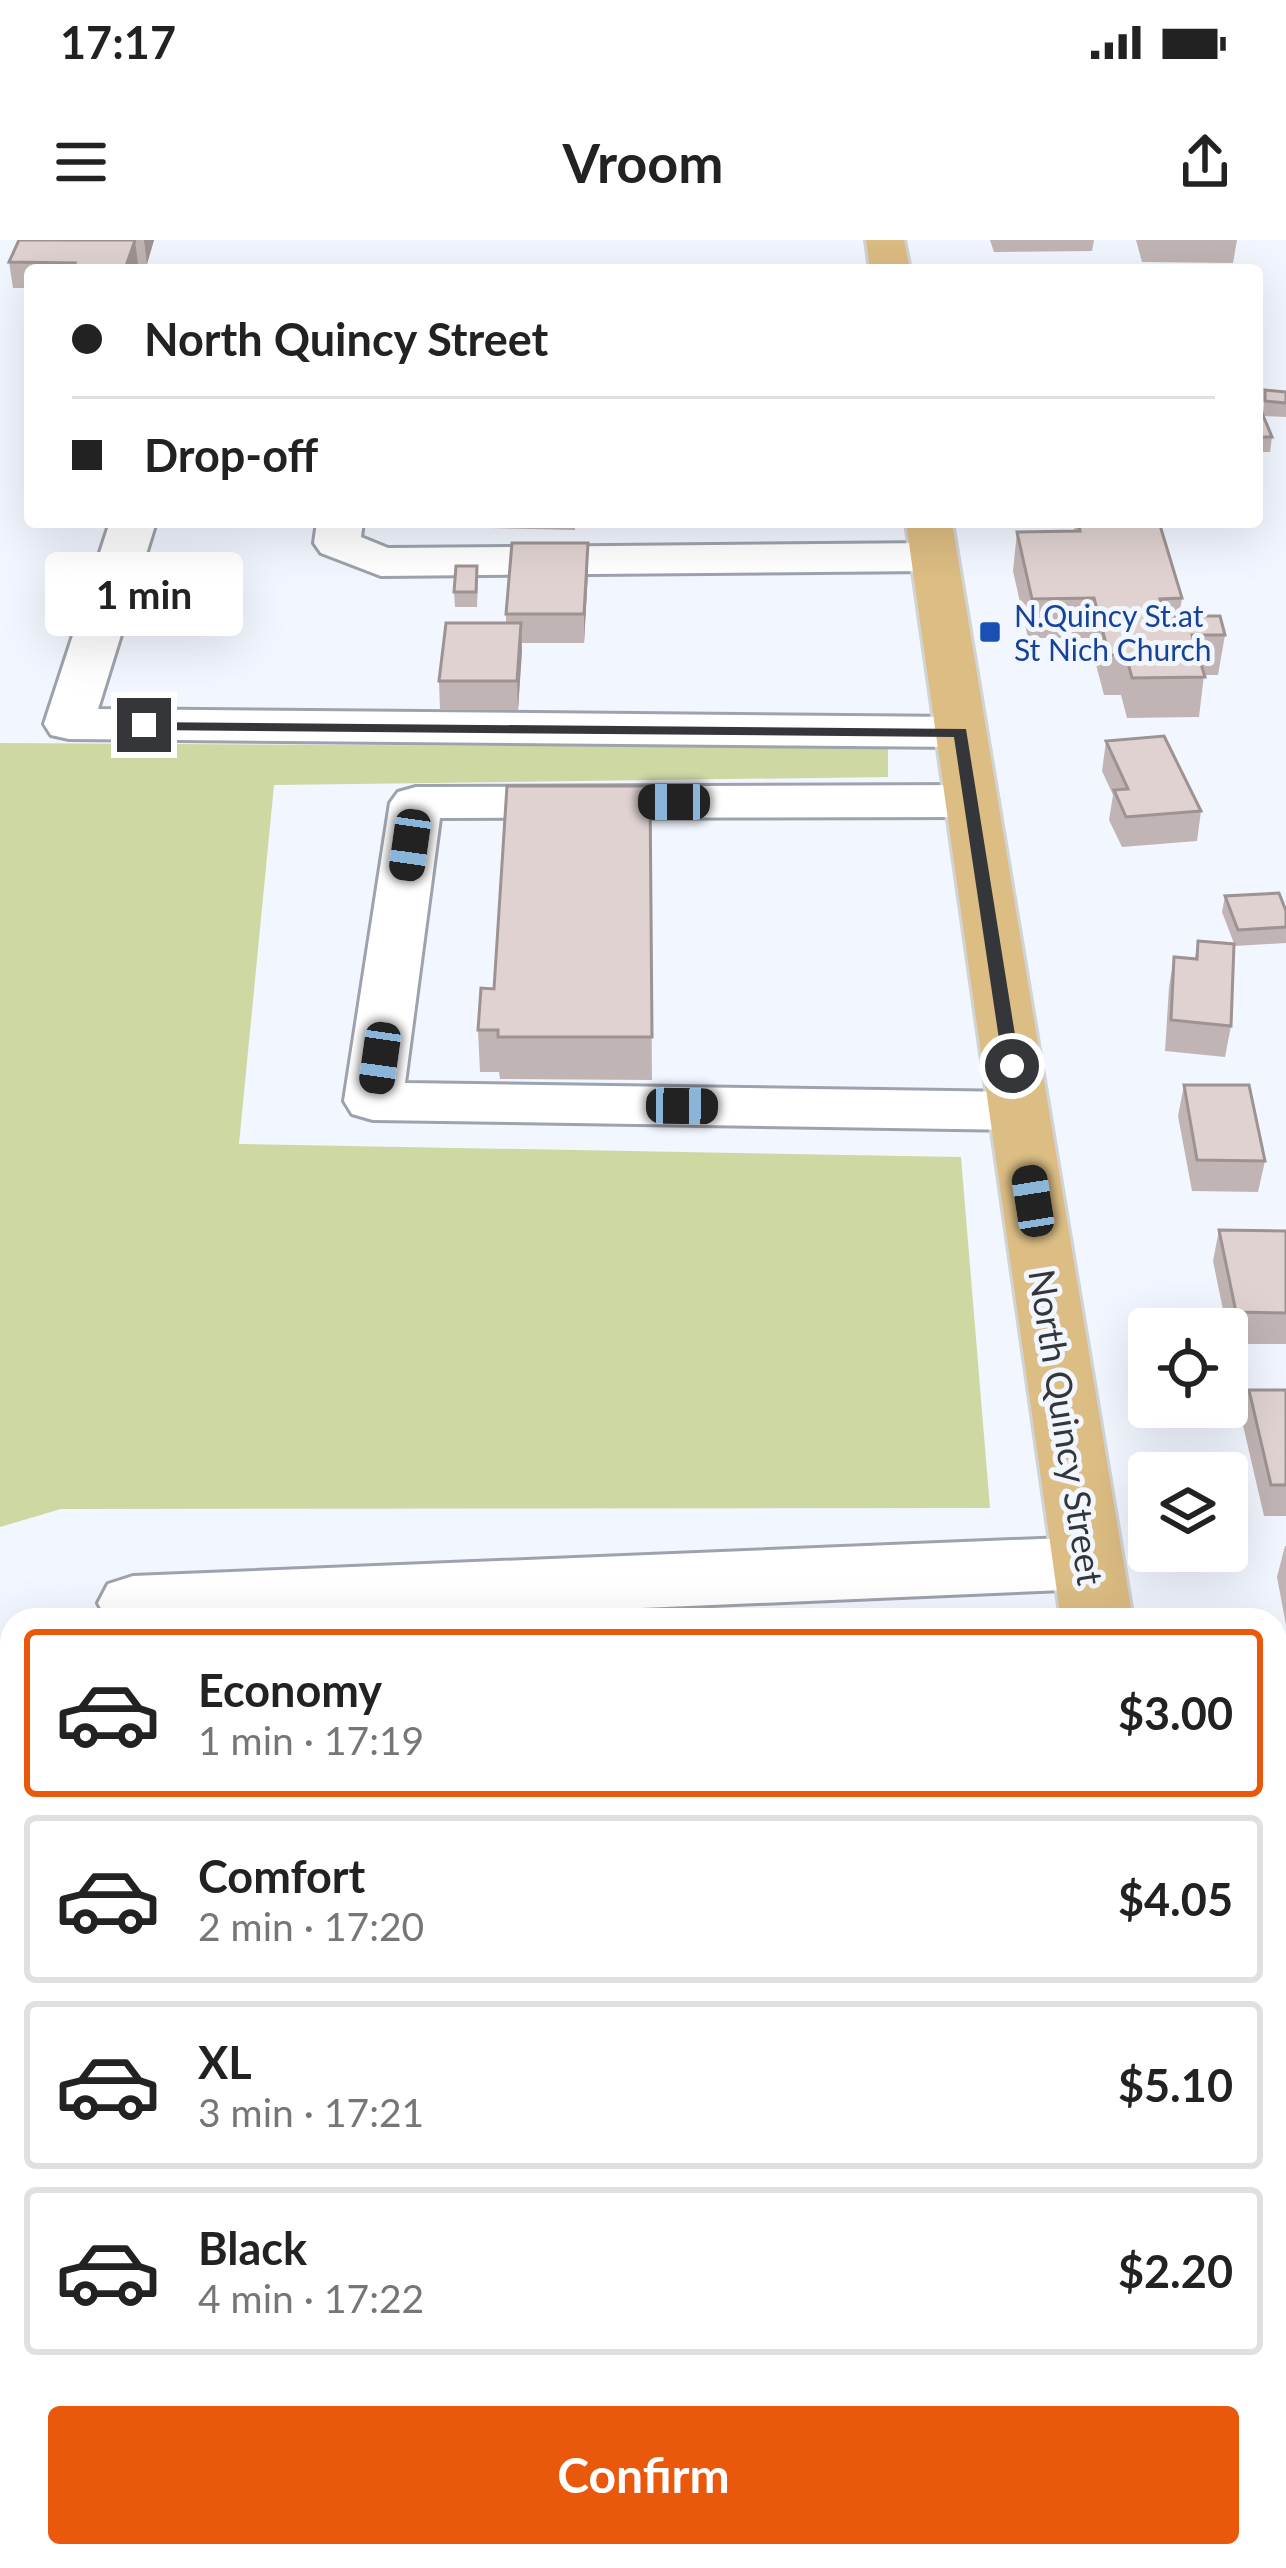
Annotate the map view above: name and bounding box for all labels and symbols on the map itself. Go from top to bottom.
callout: 1 min [45,551,243,635]
place label: N.Quincy St.at St Nich Church [1014,597,1212,667]
marker: N.Quincy St.at St Nich Church [977,619,1003,645]
route end [117,698,171,752]
car [638,784,710,820]
car [387,807,433,883]
car [357,1020,403,1096]
route start [985,1039,1039,1093]
car [646,1087,718,1125]
car [1010,1163,1056,1239]
street label: North Quincy Street [1020,1266,1114,1588]

